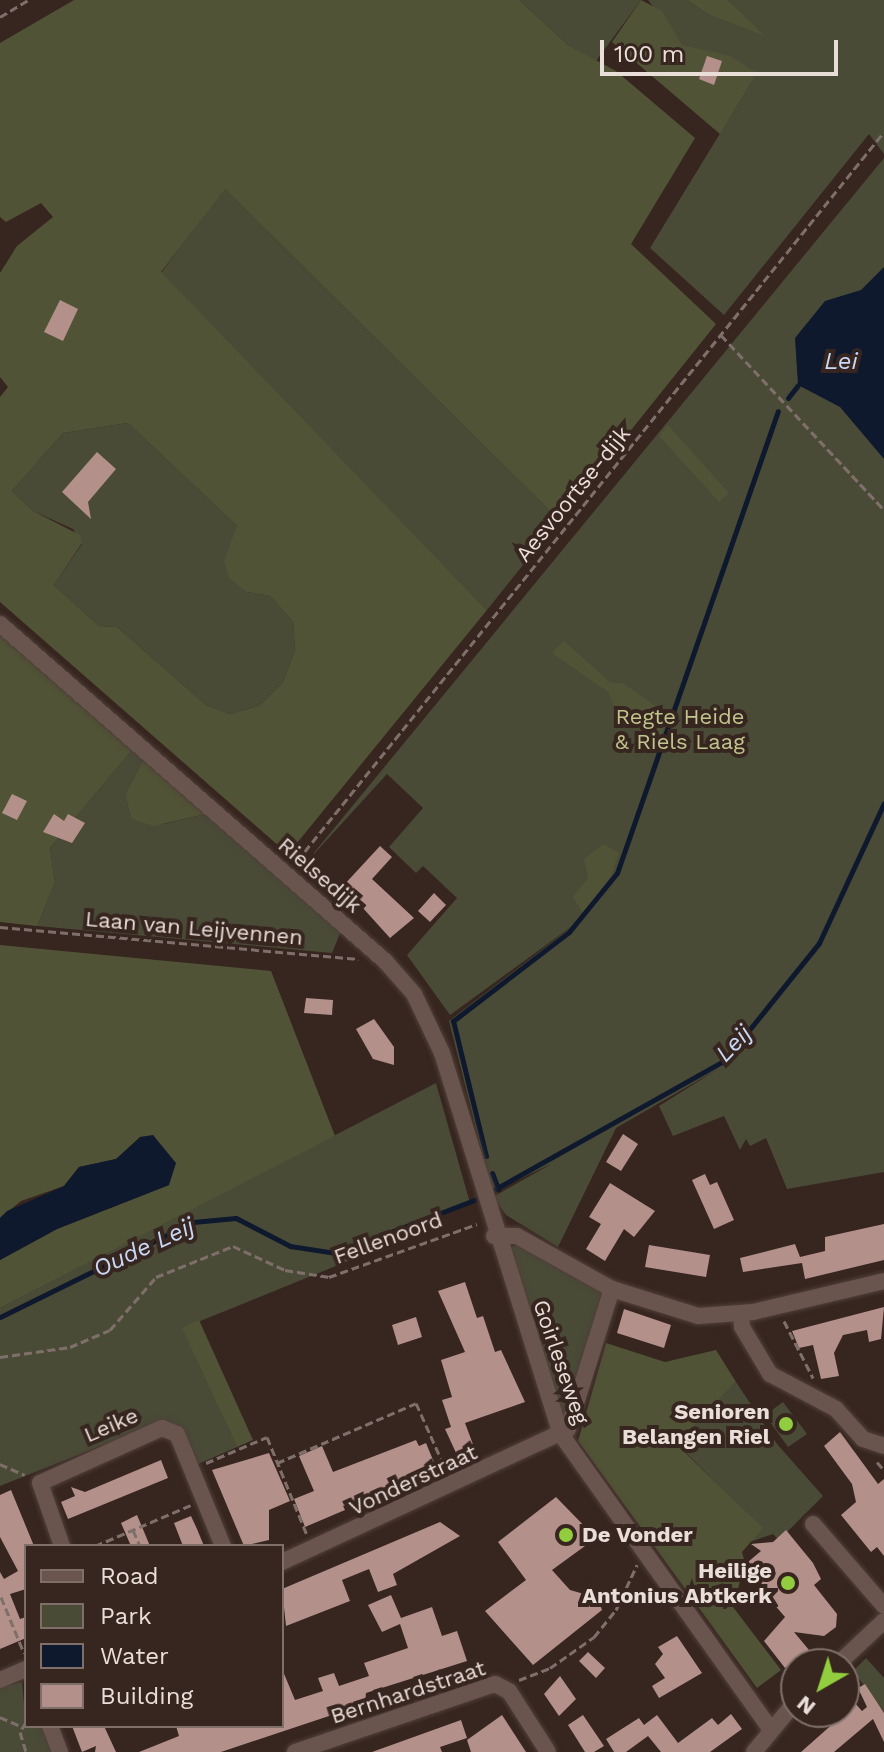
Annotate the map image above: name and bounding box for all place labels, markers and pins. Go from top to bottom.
place label: Senioren Belangen Riel [622,1398,770,1450]
marker: Senioren Belangen Riel [777,1415,795,1433]
place label: De Vonder [582,1522,693,1548]
marker: De Vonder [557,1526,575,1544]
place label: Heilige Antonius Abtkerk [582,1557,772,1608]
marker: Heilige Antonius Abtkerk [779,1574,797,1592]

